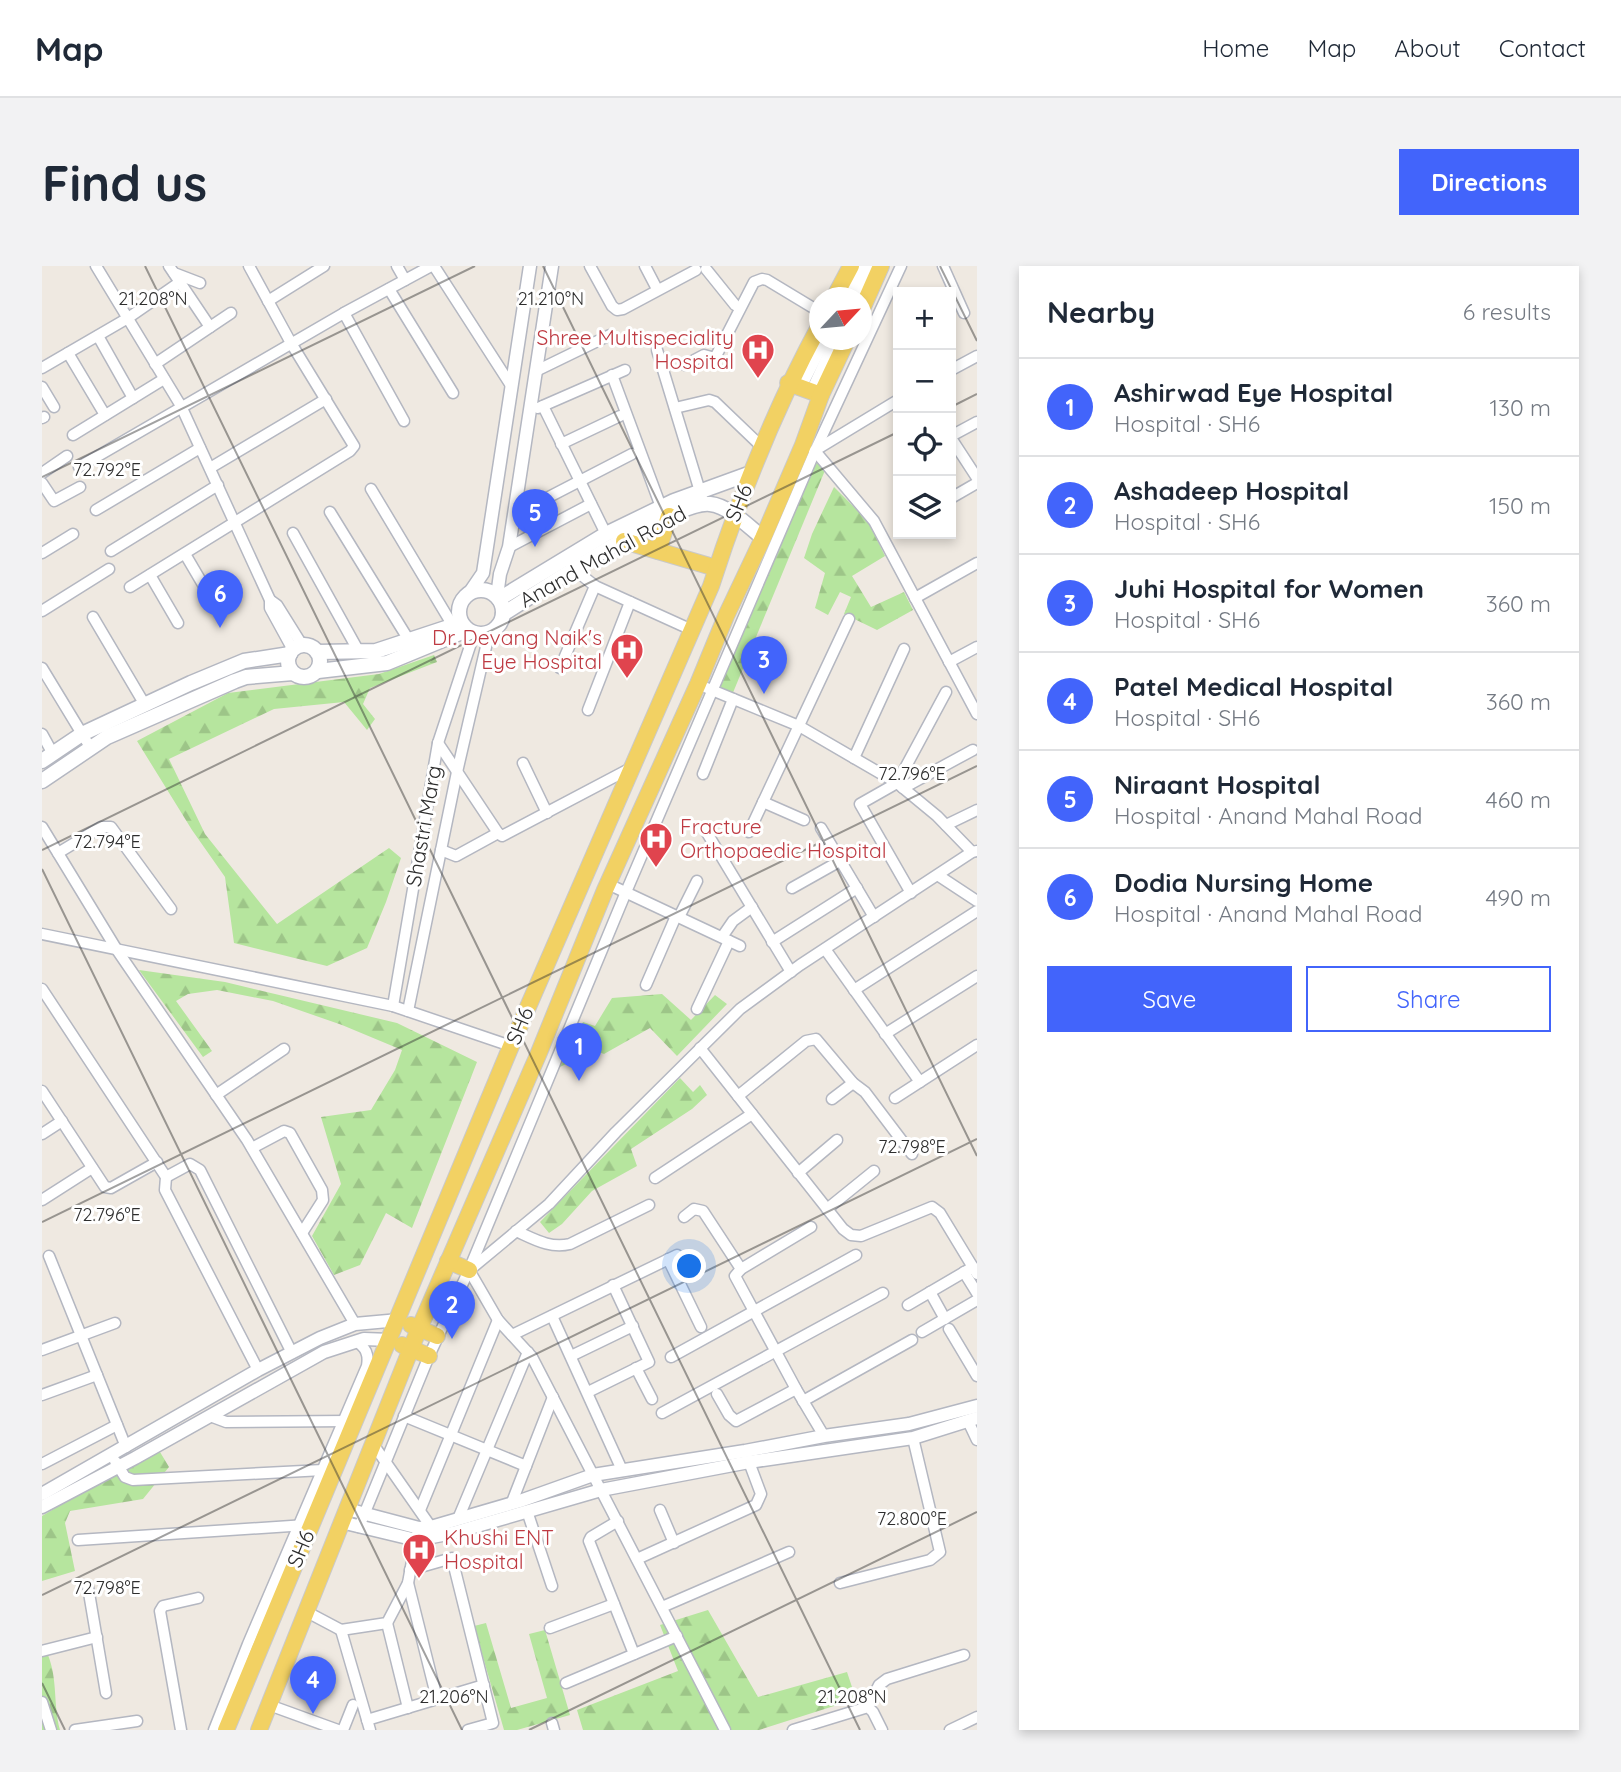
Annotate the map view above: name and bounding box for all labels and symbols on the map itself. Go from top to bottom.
text: 21.208°N [118,287,188,310]
text: 21.210°N [518,287,584,310]
north arrow [809,287,872,350]
place label: Shree Multispeciality Hospital [537,324,734,374]
hospital icon: Shree Multispeciality Hospital [739,331,777,380]
text: 72.792°E [73,458,141,481]
street label: SH6 [719,480,757,525]
pin: 5 [512,489,558,547]
street label: Anand Mahal Road [515,500,690,613]
pin: 6 [197,570,243,628]
place label: Dr. Devang Naik's Eye Hospital [432,624,602,674]
hospital icon: Dr. Devang Naik's Eye Hospital [608,631,646,680]
pin: 3 [741,636,787,694]
text: 72.796°E [878,762,946,785]
street label: Shastri Marg [400,763,446,889]
place label: Fracture Orthopaedic Hospital [680,813,887,863]
hospital icon: Fracture Orthopaedic Hospital [637,820,675,869]
text: 72.794°E [73,830,141,853]
street label: SH6 [500,1003,539,1048]
pin: 1 [556,1023,602,1081]
text: 72.798°E [878,1135,946,1158]
text: 72.796°E [73,1203,141,1226]
your location [672,1249,706,1283]
pin: 2 [429,1281,475,1339]
text: 72.800°E [877,1507,947,1530]
place label: Khushi ENT Hospital [444,1524,554,1574]
street label: SH6 [281,1526,320,1571]
hospital icon: Khushi ENT Hospital [400,1531,438,1580]
text: 72.798°E [73,1576,141,1599]
pin: 4 [290,1656,336,1714]
text: 21.206°N [419,1685,489,1708]
text: 21.208°N [817,1685,887,1708]

